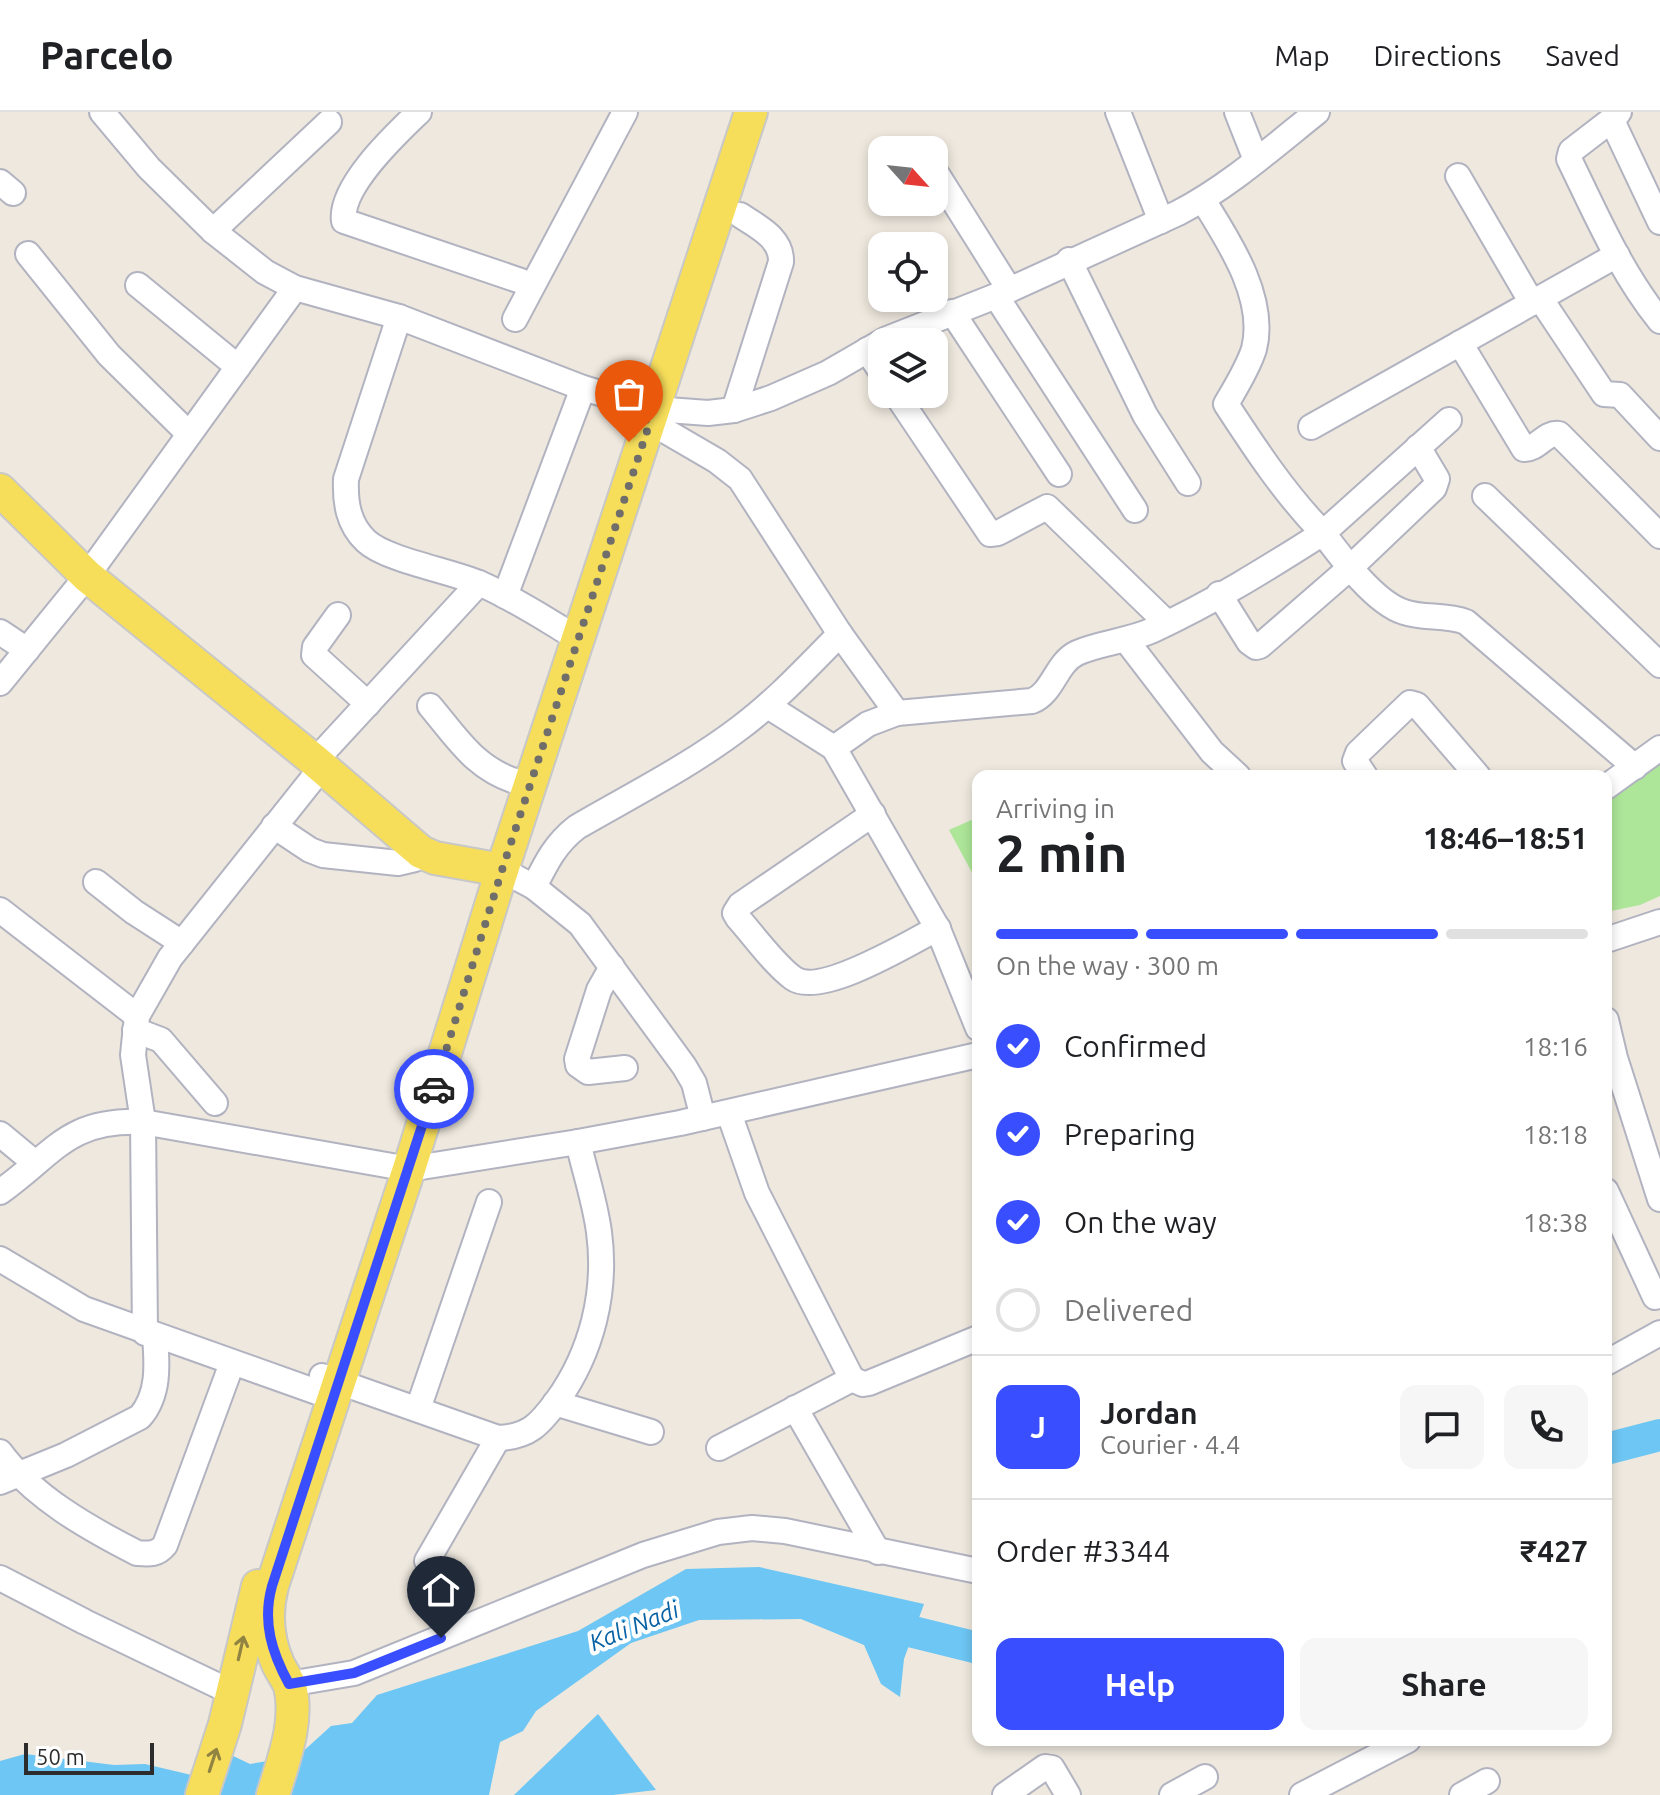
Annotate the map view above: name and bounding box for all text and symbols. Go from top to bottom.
text: Parcelo [40,34,174,76]
text: Map [1274,40,1330,71]
text: Directions [1374,40,1501,71]
text: Saved [1545,40,1620,71]
north arrow [868,136,948,216]
map controls [868,136,948,408]
button: locate [868,232,948,312]
button: layers [868,328,948,408]
pin [595,360,663,442]
icon: bag [607,372,651,416]
text: Arriving in [996,794,1115,823]
text: 18:46–18:51 [1423,821,1588,855]
text: 2 min [996,824,1127,882]
text: On the way · 300 m [996,951,1219,980]
icon: check [996,1024,1040,1068]
text: Confirmed [1064,1029,1207,1063]
text: 18:16 [1523,1032,1588,1061]
courier [394,1049,474,1129]
icon: car [412,1067,456,1111]
icon: check [996,1112,1040,1156]
text: Preparing [1064,1117,1196,1151]
text: 18:18 [1523,1120,1588,1149]
icon: check [996,1200,1040,1244]
text: On the way [1064,1205,1217,1239]
text: 18:38 [1523,1208,1588,1237]
text: Delivered [1064,1293,1193,1327]
button: chat [1400,1385,1484,1469]
button: phone [1504,1385,1588,1469]
text: Jordan [1100,1396,1198,1430]
text: J [1030,1410,1046,1444]
text: Courier · 4.4 [1100,1430,1240,1459]
text: Order #3344 [996,1534,1170,1568]
text: ₹427 [1520,1534,1588,1568]
pin [407,1556,475,1638]
icon: home [419,1568,463,1612]
water label: Kali Nadi [585,1595,684,1656]
one-way arrow [234,1636,249,1661]
button: Help [996,1638,1284,1730]
button: Share [1300,1638,1588,1730]
scale bar [24,1739,154,1775]
text: 50 m [36,1744,85,1769]
one-way arrow [207,1747,222,1772]

